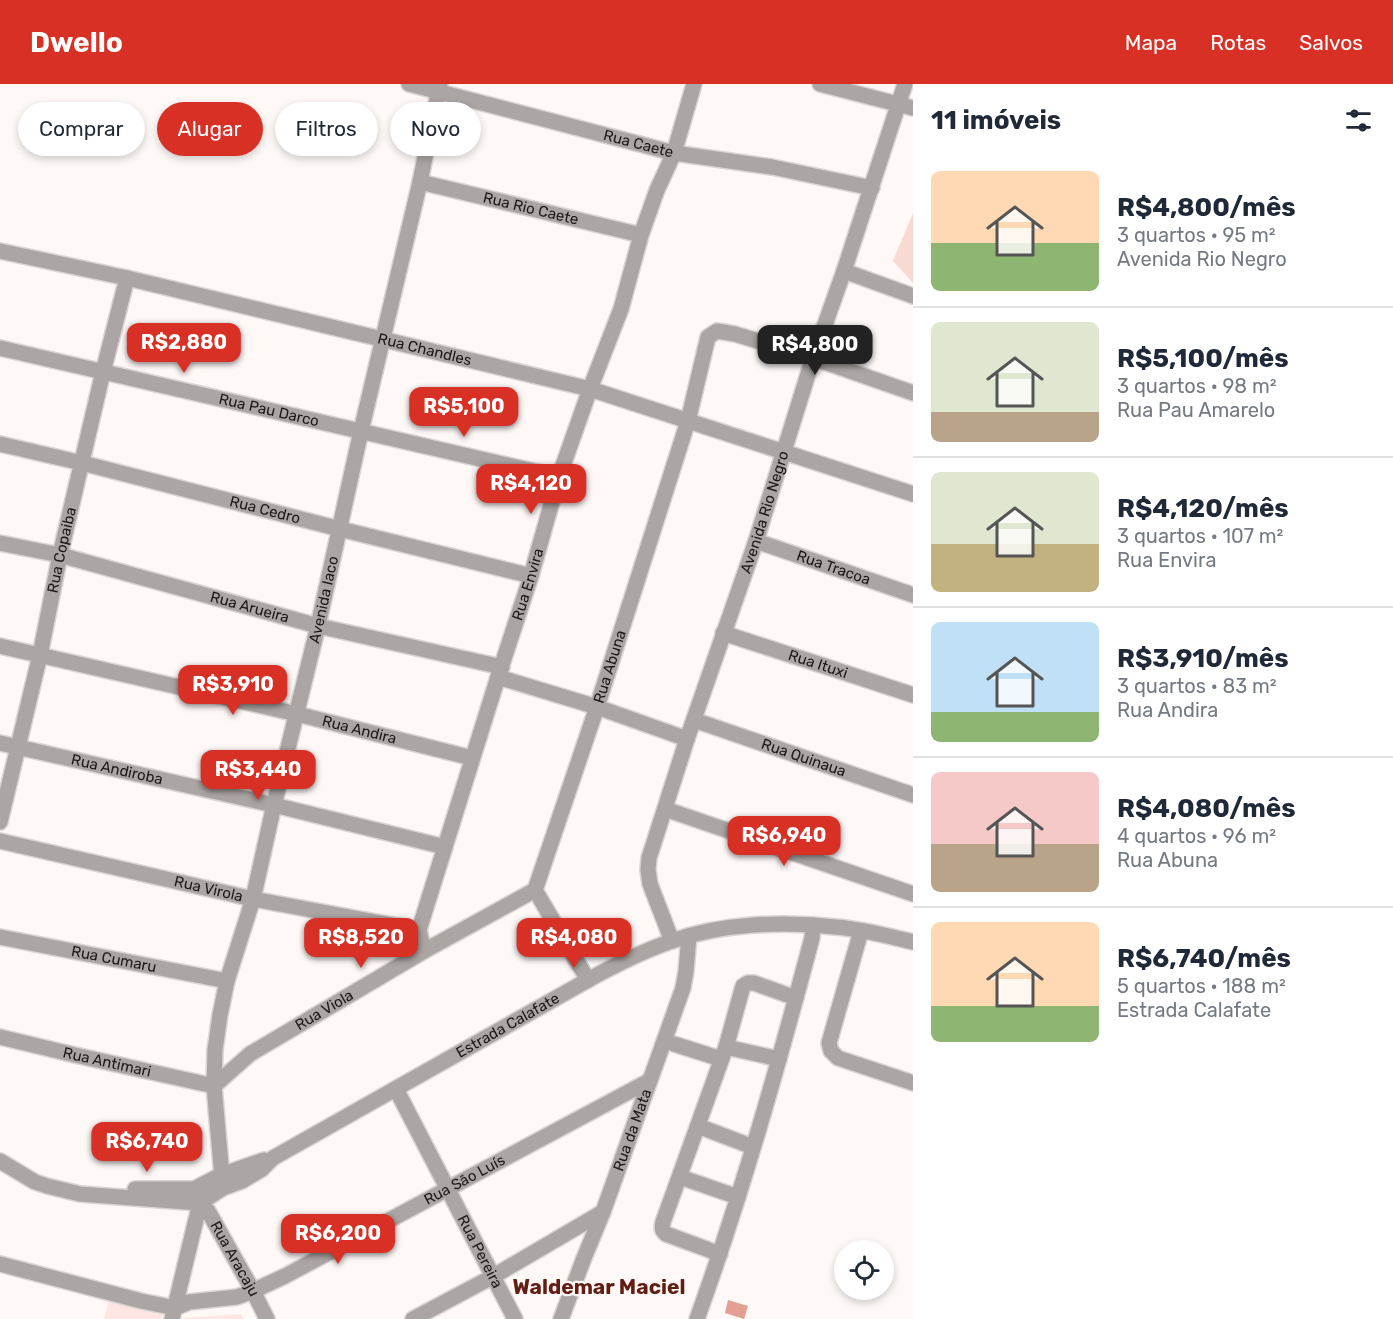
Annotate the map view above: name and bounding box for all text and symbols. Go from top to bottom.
text: Dwello [30,26,123,59]
text: Mapa [1125,30,1177,55]
text: Rotas [1210,30,1266,55]
text: Salvos [1299,30,1363,55]
chip: Comprar [18,102,145,156]
chip: Alugar [157,102,263,156]
chip: Filtros [275,102,378,156]
chip: Novo [390,102,481,156]
icon: filters [1342,104,1375,137]
text: 11 imóveis [931,105,1061,136]
street label: Rua Caete [601,126,675,161]
street label: Rua Rio Caete [481,188,580,229]
text: R$4,800/mês [1117,192,1296,223]
icon: home [979,195,1051,267]
text: 3 quartos · 95 m² [1117,223,1276,247]
text: Avenida Rio Negro [1117,247,1287,271]
pin: R$2,880 [129,323,239,374]
pin: R$4,800 [760,325,870,376]
street label: Rua Chandles [376,329,474,369]
text: R$2,880 [141,330,227,354]
text: R$4,800 [772,332,858,356]
text: R$5,100/mês [1117,343,1289,374]
icon: home [979,346,1051,418]
text: 3 quartos · 98 m² [1117,374,1277,398]
pin: R$5,100 [409,387,519,438]
street label: Rua Pau Darco [217,390,321,430]
text: R$5,100 [423,394,505,418]
text: Rua Pau Amarelo [1117,398,1275,422]
street label: Avenida Rio Negro [736,449,793,576]
pin: R$4,120 [476,464,586,515]
text: R$4,120 [490,471,572,495]
street label: Rua Cedro [228,492,302,527]
text: R$4,120/mês [1117,493,1289,524]
icon: home [979,496,1051,568]
street label: Rua Copaiba [44,505,80,594]
text: 3 quartos · 107 m² [1117,524,1283,548]
street label: Rua Envira [508,546,547,623]
street label: Rua Tracoa [794,547,873,589]
text: Rua Envira [1117,548,1216,572]
street label: Avenida Iaco [305,554,342,645]
street label: Rua Arueira [208,588,291,627]
street label: Rua Abuna [590,628,630,706]
text: R$3,910/mês [1117,643,1289,674]
street label: Rua Ituxi [786,646,850,682]
icon: home [979,646,1051,718]
pin: R$3,910 [178,665,288,716]
text: R$3,910 [192,672,274,696]
text: 3 quartos · 83 m² [1117,674,1277,698]
text: Rua Andira [1117,698,1218,722]
street label: Rua Andira [320,712,398,748]
street label: Rua Quinaua [759,735,848,780]
street label: Rua Andiroba [69,750,165,789]
pin: R$3,440 [203,750,313,801]
text: R$3,440 [215,757,301,781]
text: R$4,080/mês [1117,793,1296,824]
icon: home [979,796,1051,868]
pin: R$6,940 [729,816,839,867]
text: R$6,940 [742,823,826,847]
text: 4 quartos · 96 m² [1117,824,1276,848]
text: Rua Abuna [1117,848,1218,872]
street label: Rua Virola [172,872,245,905]
pin: R$8,520 [306,918,416,969]
pin: R$4,080 [519,918,629,969]
text: R$8,520 [318,925,404,949]
text: R$4,080 [531,925,617,949]
street label: Rua Cumaru [70,942,158,976]
text: R$6,740/mês [1117,943,1291,974]
icon: home [979,946,1051,1018]
text: 5 quartos · 188 m² [1117,974,1286,998]
street label: Rua Viola [292,986,357,1034]
street label: Estrada Calafate [453,989,563,1062]
text: Estrada Calafate [1117,998,1271,1022]
street label: Rua Antimari [61,1043,153,1081]
street label: Rua da Mata [609,1086,655,1174]
pin: R$6,740 [92,1122,202,1173]
text: R$6,740 [105,1129,189,1153]
street label: Rua São Luís [421,1151,508,1209]
street label: Rua Pereira [454,1212,507,1291]
pin: R$6,200 [283,1214,393,1265]
street label: Rua Aracaju [206,1218,263,1299]
text: R$6,200 [295,1221,381,1245]
map controls [834,1240,894,1300]
button: locate [834,1240,894,1300]
district label: Waldemar Maciel [512,1274,686,1299]

